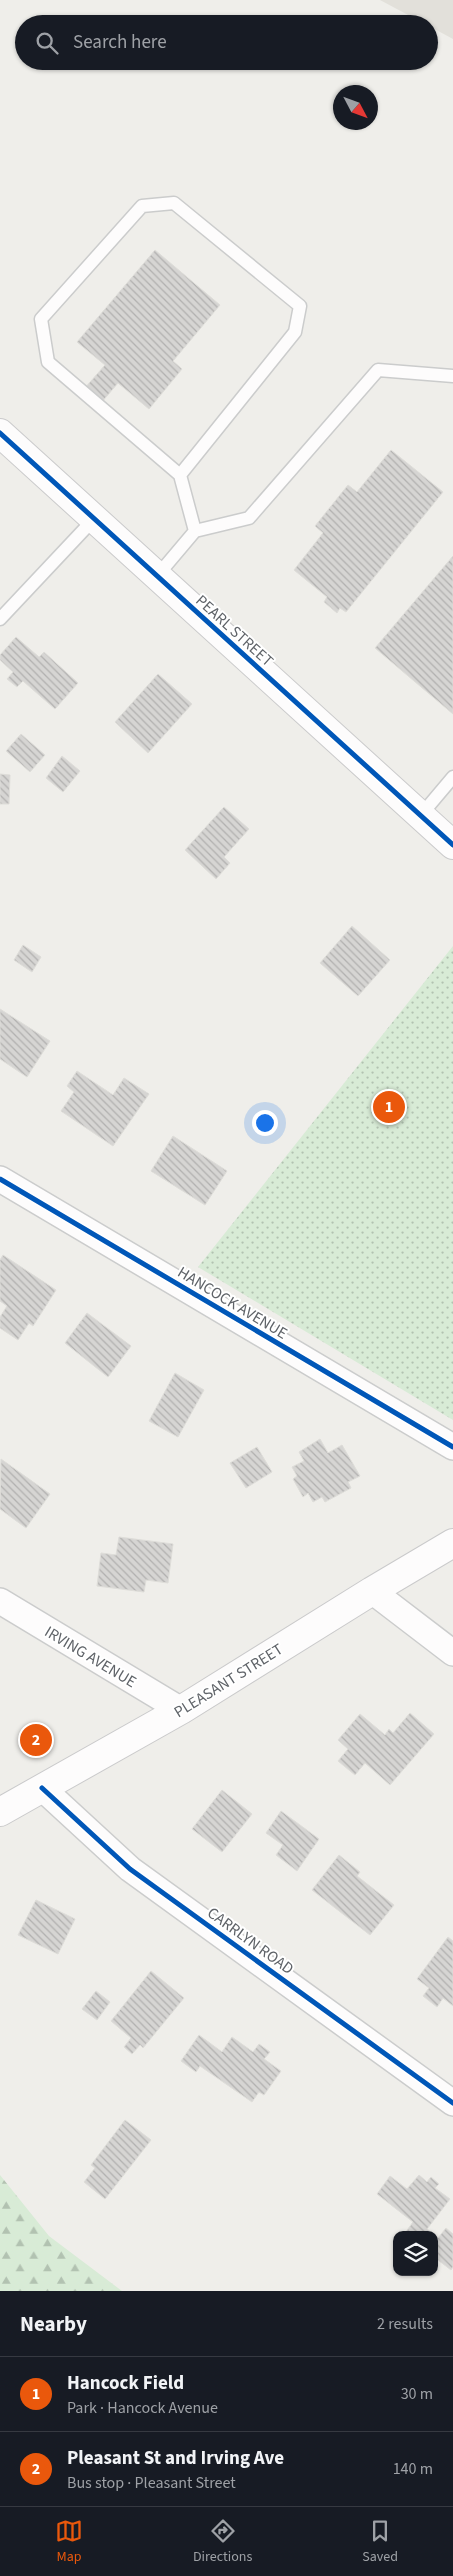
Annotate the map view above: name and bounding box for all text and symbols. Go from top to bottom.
search box [15,15,438,70]
icon: search [33,29,61,57]
text: Search here [73,29,167,56]
north arrow [333,85,378,130]
street label: PEARL STREET [191,590,278,672]
pin: 1 [373,1088,405,1126]
your location [252,1110,278,1136]
street label: HANCOCK AVENUE [173,1261,292,1344]
street label: IRVING AVENUE [40,1621,141,1693]
street label: PLEASANT STREET [170,1638,288,1723]
pin: 2 [20,1721,52,1759]
street label: CARRLYN ROAD [203,1902,298,1980]
map controls [393,2231,438,2276]
button: layers [393,2231,438,2276]
text: Nearby [20,2309,87,2339]
text: 2 results [377,2313,433,2335]
text: Hancock Field [67,2370,184,2397]
text: 1 [32,2383,40,2405]
text: 30 m [401,2383,433,2405]
text: Park · Hancock Avenue [67,2397,218,2419]
text: Pleasant St and Irving Ave [67,2445,284,2472]
text: 2 [32,2458,40,2480]
text: 140 m [393,2458,433,2480]
text: Bus stop · Pleasant Street [67,2472,236,2494]
tab: Map [55,2517,83,2567]
tab: Directions [193,2517,252,2567]
tab: Saved [362,2517,398,2567]

